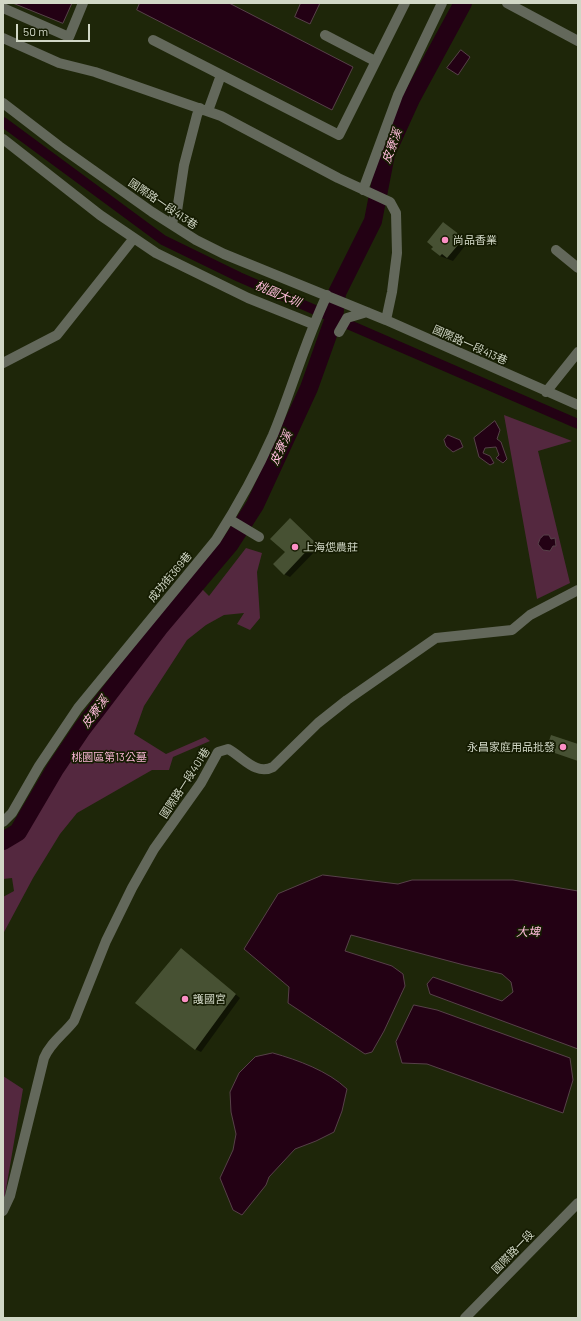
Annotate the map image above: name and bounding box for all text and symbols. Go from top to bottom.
scale bar [18,16,92,42]
text: 50 m [23,24,48,38]
water label: 皮寮溪 [379,127,405,165]
street label: 國際路一段413巷 [126,176,200,232]
place label: 尚品香業 [453,233,497,247]
marker: 尚品香業 [440,235,450,245]
water label: 桃園大圳 [253,278,303,310]
street label: 國際路一段413巷 [431,323,509,367]
water label: 皮寮溪 [267,429,295,467]
place label: 上海怹農莊 [303,540,358,554]
marker: 上海怹農莊 [290,542,300,552]
street label: 成功街369巷 [145,549,195,605]
water label: 皮寮溪 [78,693,112,731]
place label: 永昌家庭用品批發 [467,740,555,754]
marker: 永昌家庭用品批發 [558,742,568,752]
street label: 國際路一段401巷 [157,745,213,821]
park label: 桃園區第13公墓 [71,750,147,764]
water label: 大埤 [516,925,540,939]
place label: 護國宮 [193,992,226,1006]
marker: 護國宮 [180,994,190,1004]
street label: 國際路一段 [489,1228,537,1276]

